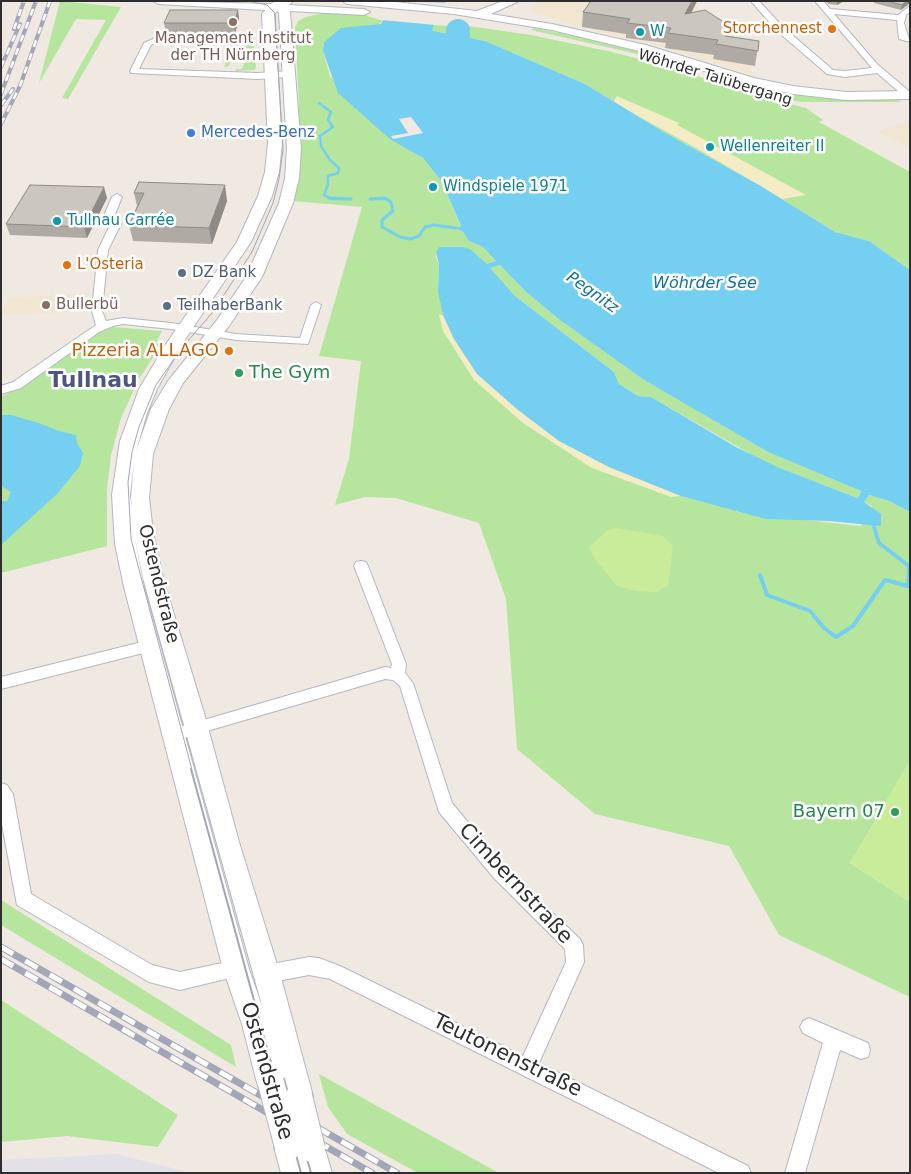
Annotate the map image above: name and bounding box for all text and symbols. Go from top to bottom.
marker: Management Institut der TH Nürnberg [227,16,239,28]
place label: Storchennest [723,20,822,38]
place label: W [650,23,665,41]
marker: Storchennest [826,23,838,35]
marker: W [634,26,646,38]
place label: Management Institut der TH Nürnberg [155,30,311,65]
street label: Wöhrder Talübergang [636,46,794,110]
place label: Mercedes-Benz [201,124,315,142]
marker: Mercedes-Benz [185,127,197,139]
place label: Wellenreiter II [720,138,824,156]
marker: Wellenreiter II [704,141,716,153]
place label: Windspiele 1971 [443,178,568,196]
marker: Windspiele 1971 [427,181,439,193]
place label: Tullnau Carrée [67,212,175,230]
marker: Tullnau Carrée [51,215,63,227]
place label: L'Osteria [77,256,144,274]
marker: L'Osteria [61,259,73,271]
place label: DZ Bank [192,264,256,282]
marker: DZ Bank [176,267,188,279]
water label: Pegnitz [562,268,622,318]
water label: Wöhrder See [653,274,757,294]
place label: Bullerbü [56,296,119,314]
place label: TeilhaberBank [177,297,282,315]
marker: Bullerbü [40,299,52,311]
marker: TeilhaberBank [161,300,173,312]
place label: Pizzeria ALLAGO [72,340,219,362]
marker: Pizzeria ALLAGO [223,345,235,357]
place label: The Gym [249,362,330,384]
marker: The Gym [233,367,245,379]
district label: Tullnau [48,368,138,394]
street label: Ostendstraße [133,522,183,646]
place label: Bayern 07 [793,801,885,823]
marker: Bayern 07 [889,806,901,818]
street label: Cimbernstraße [453,819,577,949]
street label: Ostendstraße [234,999,298,1143]
street label: Teutonenstraße [428,1009,586,1103]

